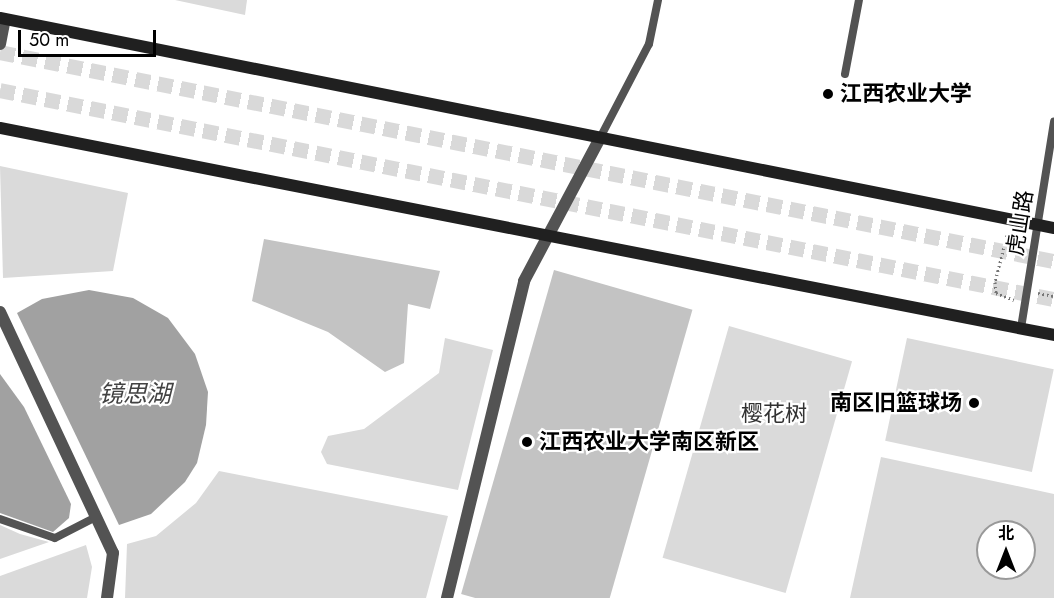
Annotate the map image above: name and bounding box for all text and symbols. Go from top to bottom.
scale bar [21,18,159,56]
text: 50 m [29,27,69,53]
place label: 江西农业大学 [840,81,972,107]
marker: 江西农业大学 [821,87,835,101]
street label: 虎山路 [1002,188,1038,258]
water label: 镜思湖 [99,380,171,408]
place label: 南区旧篮球场 [830,390,962,416]
marker: 南区旧篮球场 [967,396,981,410]
park label: 樱花树 [741,401,807,427]
place label: 江西农业大学南区新区 [539,429,759,455]
marker: 江西农业大学南区新区 [520,435,534,449]
north arrow [976,520,1036,580]
text: 北 [998,522,1014,545]

